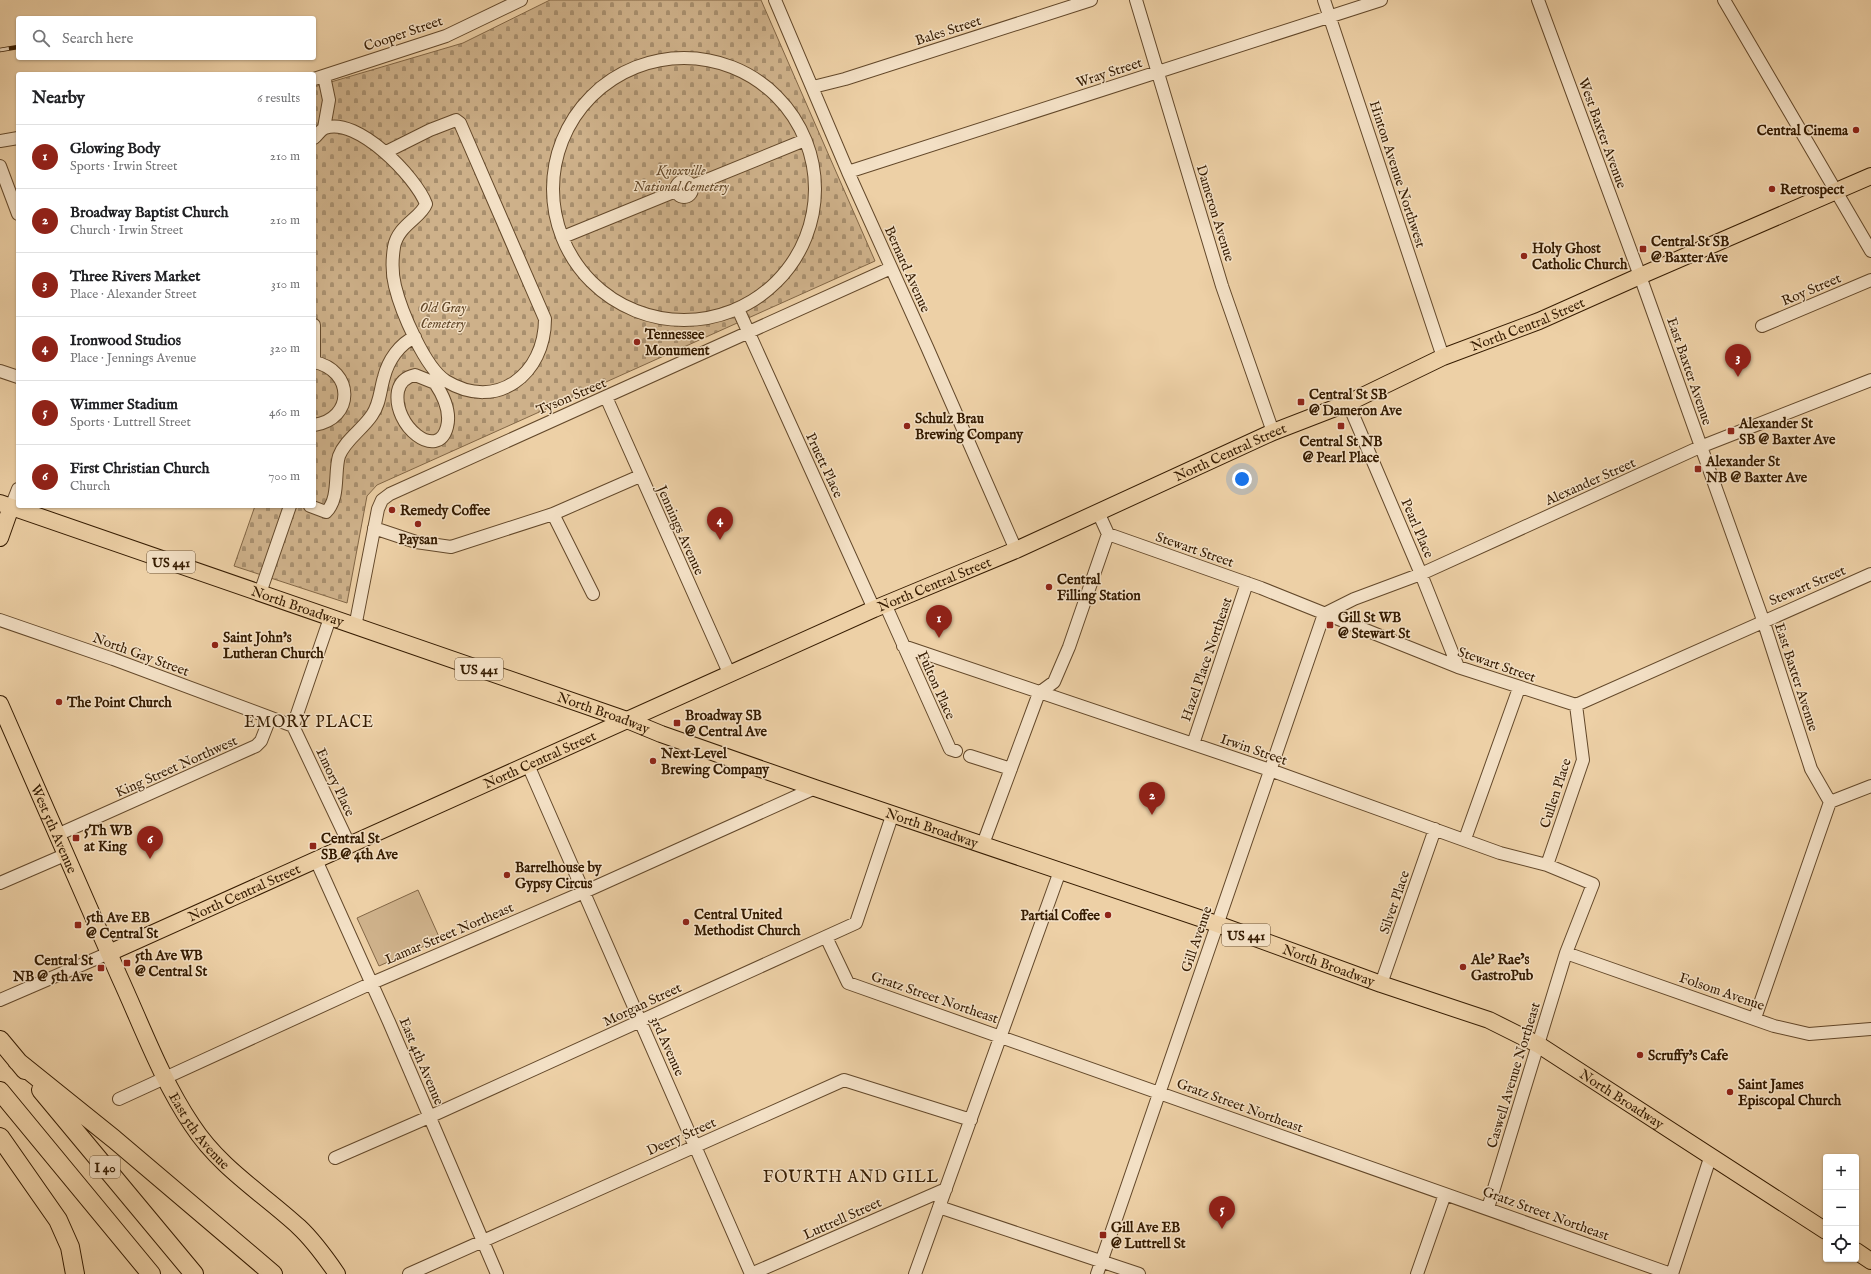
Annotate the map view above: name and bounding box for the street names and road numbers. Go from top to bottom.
street label: Cooper Street [362,12,445,56]
street label: Bales Street [913,12,984,50]
street label: Wray Street [1074,54,1145,92]
street label: West Baxter Avenue [1574,76,1631,192]
street label: Hinton Avenue Northwest [1365,99,1429,250]
street label: Dameron Avenue [1192,163,1238,264]
street label: Bernard Avenue [880,223,934,316]
street label: Roy Street [1779,269,1844,310]
street label: North Central Street [1468,294,1588,356]
street label: East Baxter Avenue [1662,315,1716,428]
street label: Tyson Street [534,374,609,420]
street label: North Central Street [1172,420,1289,486]
street label: Pruett Place [801,430,847,501]
street label: Alexander Street [1542,454,1638,510]
street label: Jennings Avenue [651,481,708,579]
street label: Pearl Place [1397,496,1438,561]
street label: Stewart Street [1153,528,1236,572]
road number: US 441 [147,551,195,573]
street label: North Central Street [875,553,994,616]
street label: Stewart Street [1766,562,1849,610]
street label: North Broadway [249,583,346,631]
street label: Hazel Place Northeast [1177,595,1237,724]
street label: East Baxter Avenue [1770,621,1822,734]
street label: North Gay Street [90,629,192,681]
street label: Stewart Street [1455,643,1538,687]
street label: Fulton Place [913,648,959,723]
road number: US 441 [455,658,503,680]
street label: North Broadway [555,689,652,738]
street label: North Central Street [481,727,599,793]
street label: Irwin Street [1218,730,1290,770]
street label: King Street Northwest [113,732,240,802]
street label: Emory Place [311,745,359,820]
street label: Cullen Place [1536,756,1576,830]
street label: West 5th Avenue [26,782,81,877]
street label: North Broadway [883,804,981,853]
street label: North Central Street [185,860,304,926]
street label: Silver Place [1376,868,1414,936]
street label: Lamar Street Northeast [383,899,516,969]
street label: Gill Avenue [1177,904,1217,975]
road number: US 441 [1222,924,1270,946]
street label: North Broadway [1280,941,1377,991]
street label: Gratz Street Northeast [869,968,1001,1028]
street label: Folsom Avenue [1677,969,1767,1015]
street label: Morgan Street [600,979,685,1031]
street label: Caswell Avenue Northeast [1483,1000,1545,1151]
street label: 3rd Avenue [646,1014,688,1080]
street label: East 4th Avenue [395,1015,448,1108]
street label: North Broadway [1576,1066,1667,1134]
street label: Gratz Street Northeast [1174,1075,1306,1137]
street label: East 5th Avenue [164,1090,234,1174]
street label: Deery Street [644,1114,719,1160]
road number: I 40 [90,1156,120,1178]
street label: Gratz Street Northeast [1480,1183,1612,1245]
street label: Luttrell Street [800,1194,885,1244]

